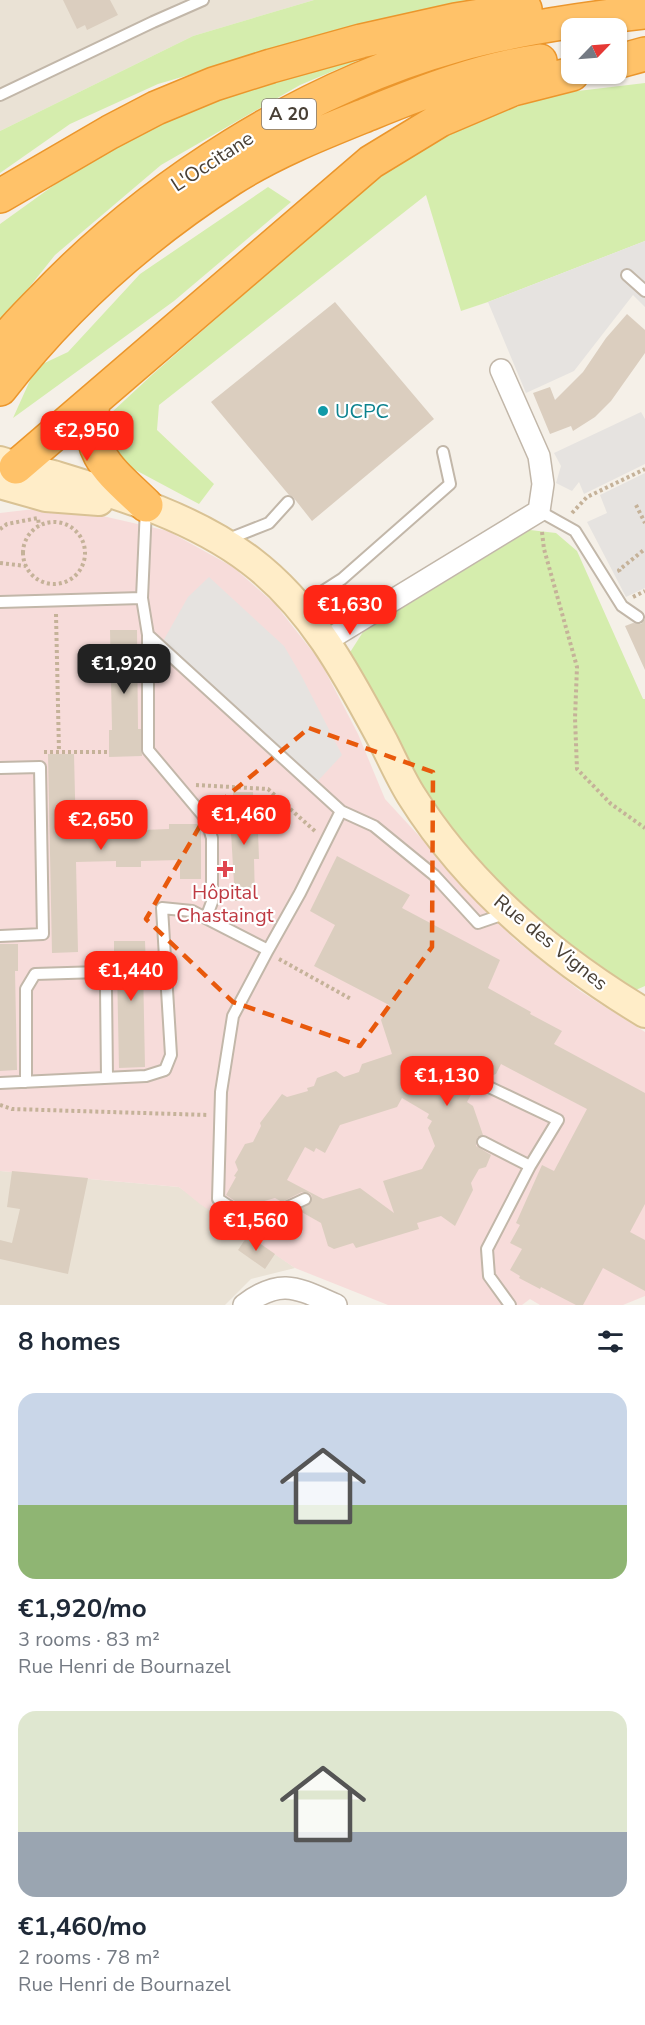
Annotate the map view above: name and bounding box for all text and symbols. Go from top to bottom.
north arrow [561,18,627,84]
map controls [561,18,627,84]
road number: A 20 [262,99,316,129]
street label: L'Occitane [166,125,259,198]
place label: UCPC [335,398,389,425]
marker: UCPC [316,404,330,418]
pin: €2,950 [38,411,136,462]
text: €2,950 [55,417,119,444]
pin: €1,630 [301,585,399,636]
text: €1,630 [318,591,382,618]
pin: €1,920 [75,644,173,695]
text: €1,920 [92,650,156,677]
pin: €1,460 [195,795,293,846]
pin: €2,650 [52,800,150,851]
text: €1,460 [212,801,276,828]
text: €2,650 [69,806,133,833]
marker: Hôpital Chastaingt [216,860,234,878]
place label: Hôpital Chastaingt [176,879,275,929]
street label: Rue des Vignes [488,888,613,997]
pin: €1,440 [82,951,180,1002]
text: €1,440 [99,957,163,984]
pin: €1,130 [398,1056,496,1107]
text: €1,130 [415,1062,479,1089]
pin: €1,560 [207,1201,305,1252]
text: €1,560 [224,1207,288,1234]
text: 8 homes [18,1324,120,1359]
icon: filters [594,1325,627,1358]
icon: home [269,1432,377,1540]
text: €1,920/mo [18,1591,147,1626]
text: 3 rooms · 83 m² [18,1626,160,1653]
text: Rue Henri de Bournazel [18,1653,231,1680]
icon: home [269,1750,377,1858]
text: €1,460/mo [18,1909,147,1944]
text: 2 rooms · 78 m² [18,1944,160,1971]
text: Rue Henri de Bournazel [18,1971,231,1998]

